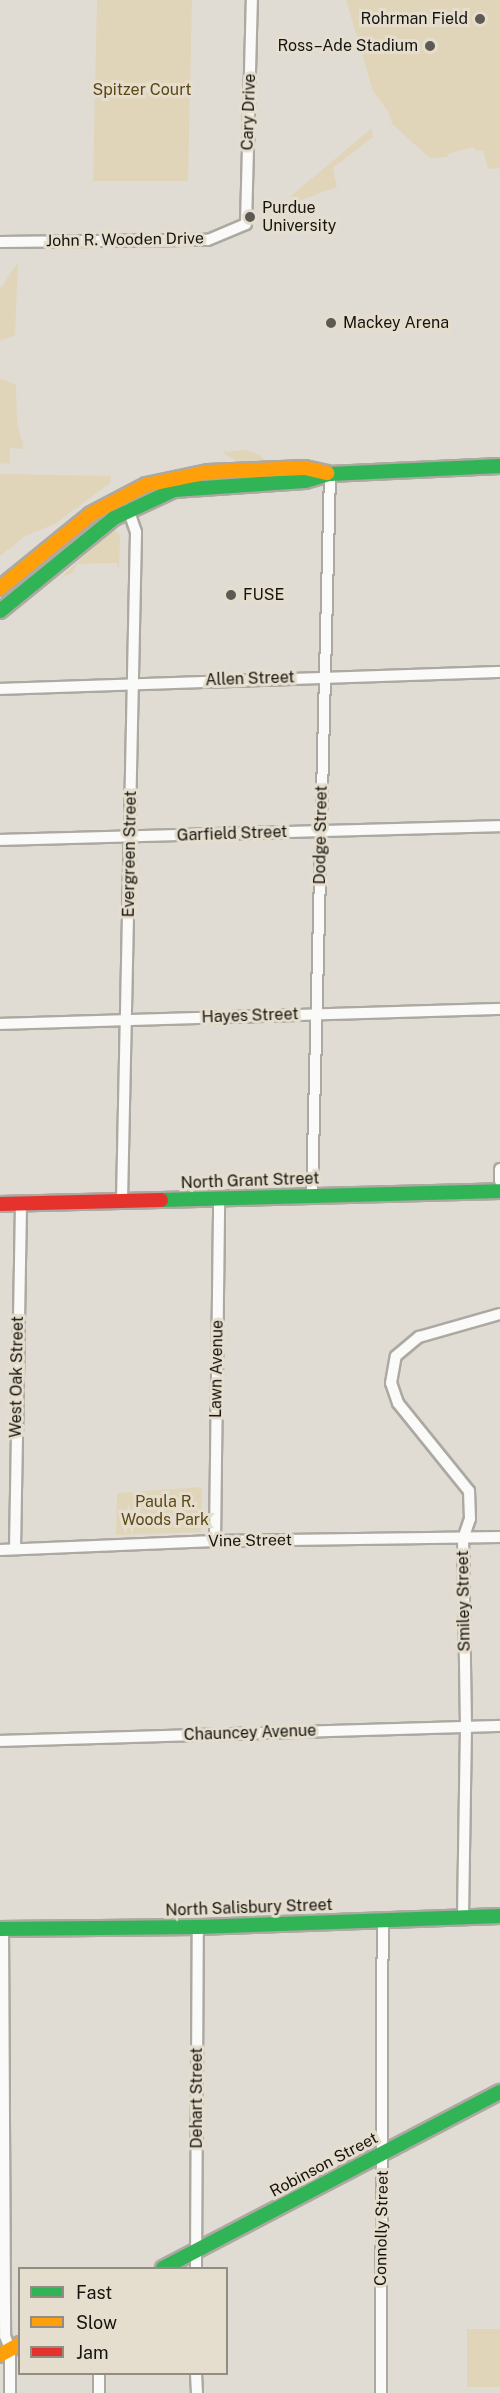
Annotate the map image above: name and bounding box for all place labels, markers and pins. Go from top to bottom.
place label: Rohrman Field [361,9,468,29]
marker: Rohrman Field [473,12,487,26]
place label: Ross–Ade Stadium [277,36,418,56]
marker: Ross–Ade Stadium [423,39,437,53]
place label: Purdue University [262,198,336,236]
marker: Purdue University [243,210,257,224]
place label: Mackey Arena [343,313,449,333]
marker: Mackey Arena [324,316,338,330]
place label: FUSE [243,585,284,605]
marker: FUSE [224,588,238,602]

